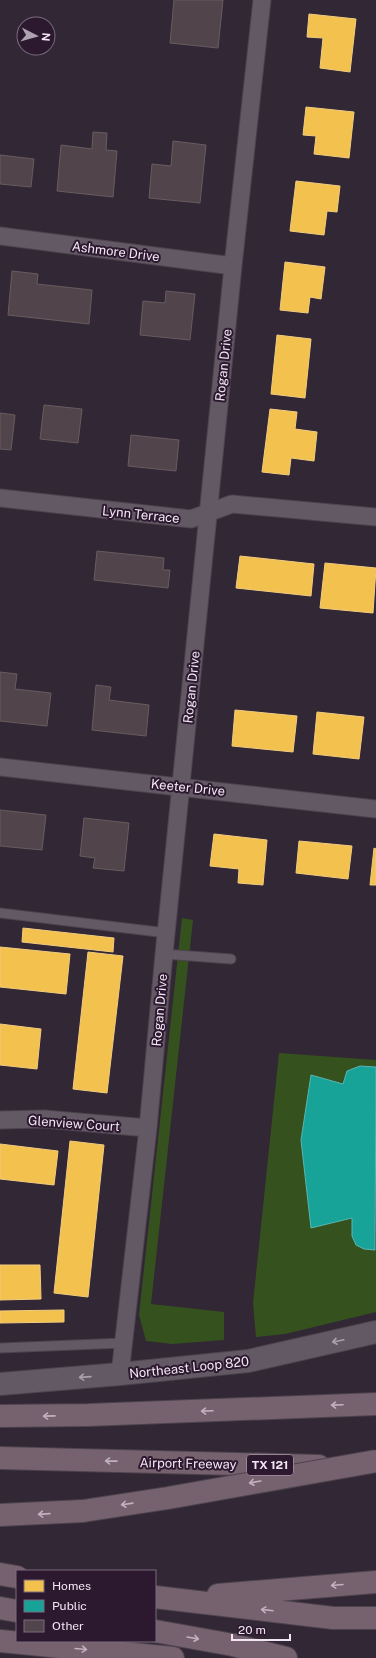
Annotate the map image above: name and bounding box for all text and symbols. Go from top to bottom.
north arrow [16,16,56,56]
text: N [40,32,52,42]
street label: Ashmore Drive [71,239,161,264]
street label: Rogan Drive [212,328,235,402]
street label: Lynn Terrace [101,503,180,526]
street label: Rogan Drive [180,650,203,724]
street label: Keeter Drive [150,776,226,799]
street label: Rogan Drive [149,973,170,1047]
street label: Glenview Court [28,1113,120,1134]
one-way arrow [332,1338,345,1346]
street label: Northeast Loop 820 [128,1354,250,1381]
one-way arrow [79,1373,92,1381]
one-way arrow [331,1402,344,1409]
one-way arrow [201,1407,214,1414]
one-way arrow [43,1412,56,1420]
street label: Airport Freeway [139,1455,237,1472]
road number: TX 121 [247,1455,293,1475]
one-way arrow [105,1457,118,1465]
one-way arrow [249,1479,262,1487]
one-way arrow [121,1500,134,1508]
one-way arrow [38,1510,51,1517]
legend [16,1570,156,1642]
text: Homes [52,1579,91,1593]
one-way arrow [331,1581,344,1588]
text: Public [52,1599,87,1613]
one-way arrow [261,1606,274,1614]
scale bar [232,1616,290,1642]
text: Other [52,1619,84,1633]
text: 20 m [238,1623,266,1637]
one-way arrow [186,1634,199,1642]
one-way arrow [74,1646,87,1653]

